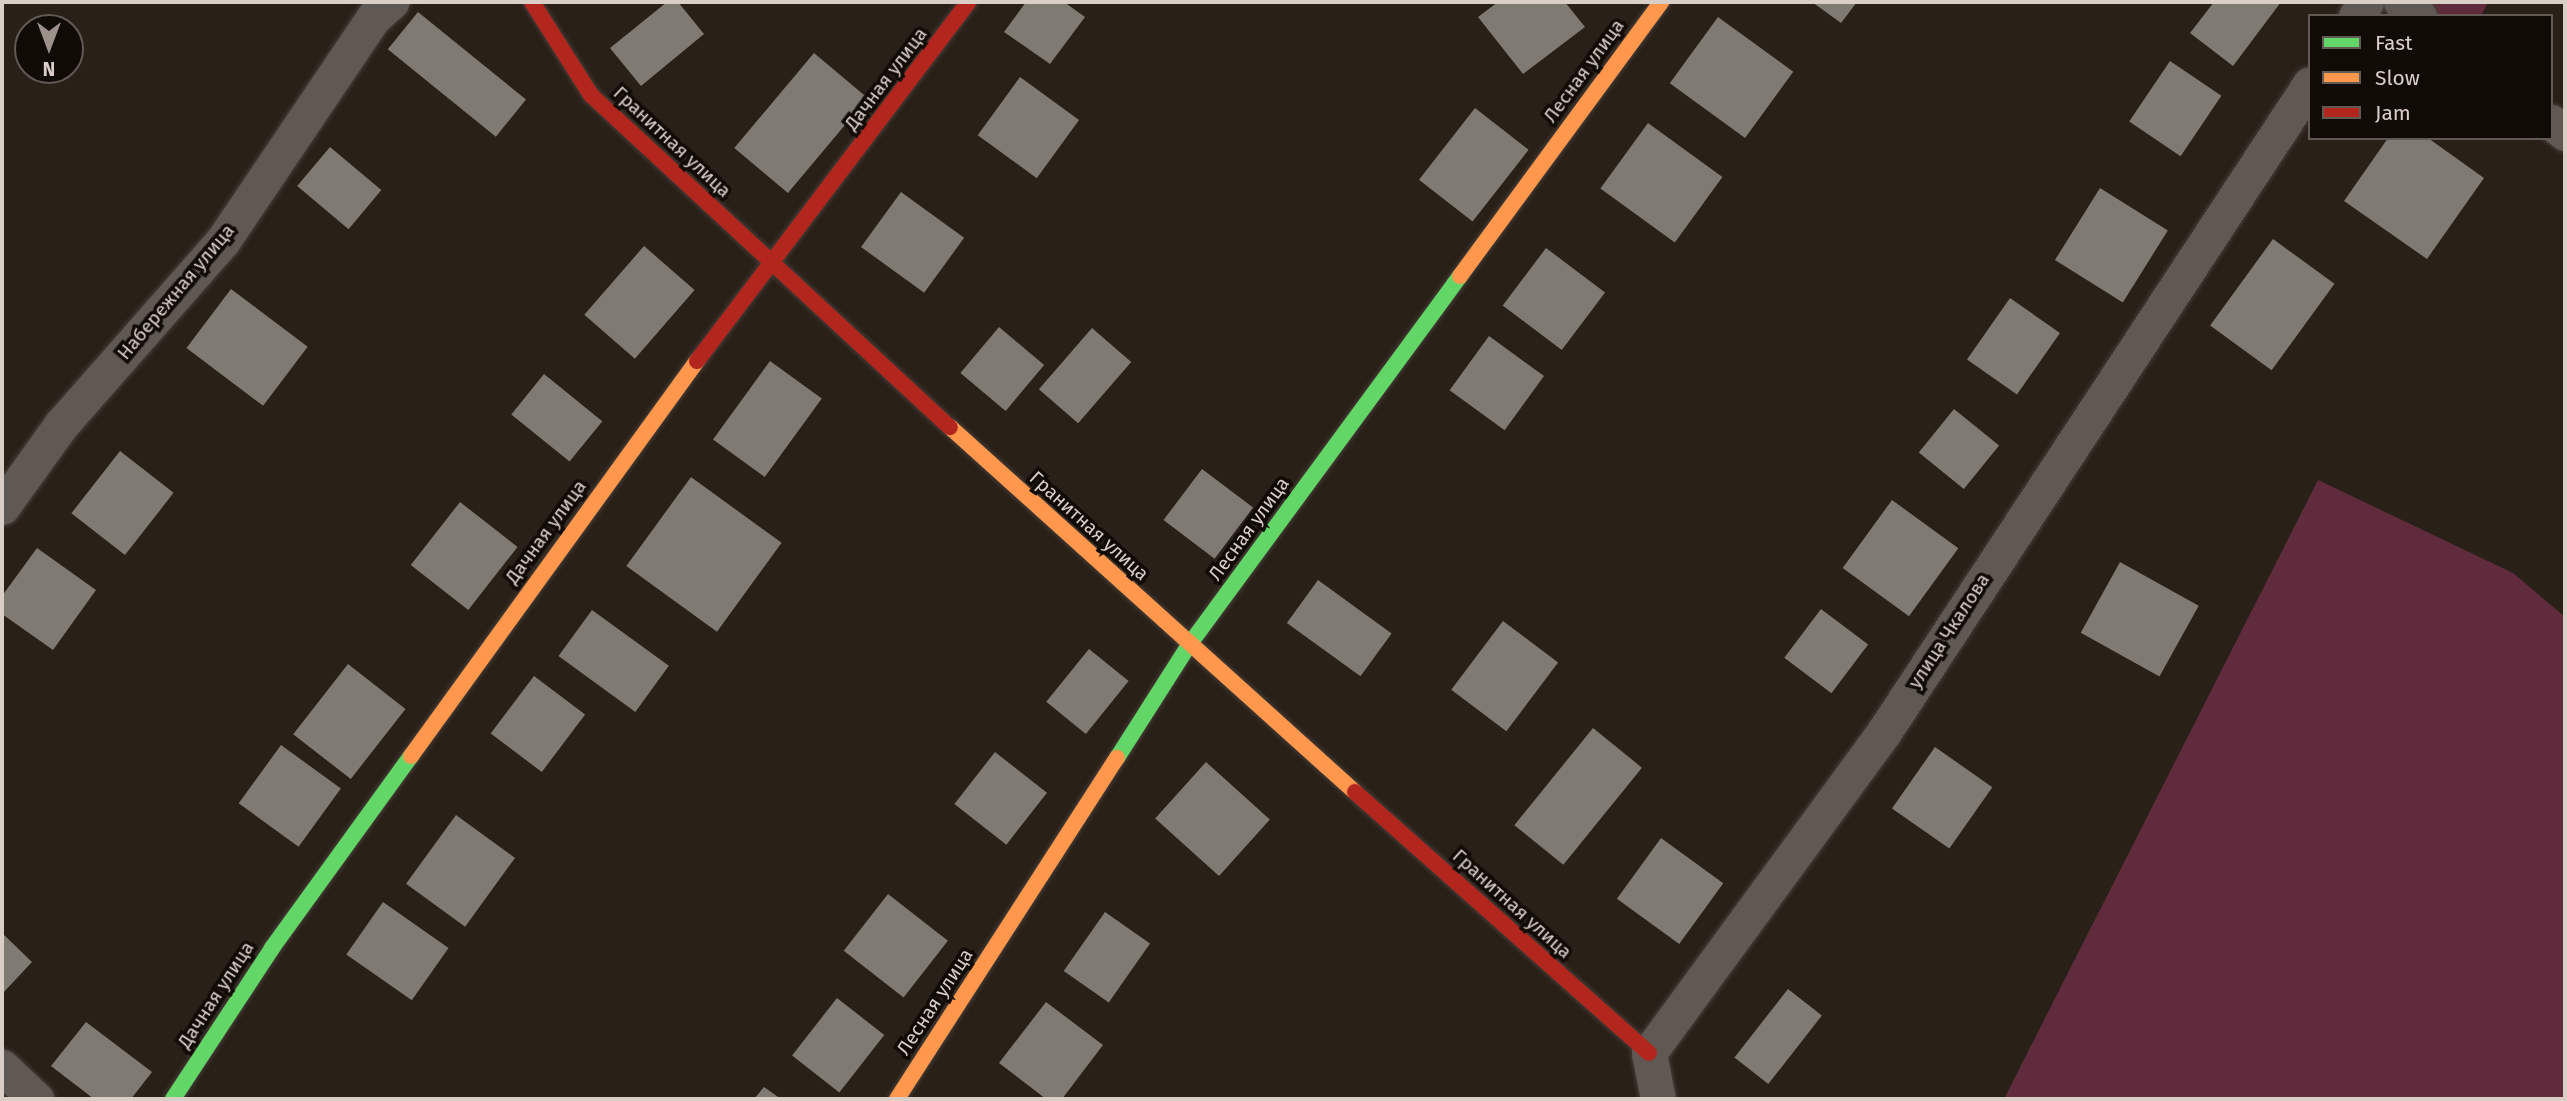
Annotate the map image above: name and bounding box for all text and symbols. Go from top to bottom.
north arrow [14,14,84,84]
legend [2308,14,2553,140]
street label: Лесная улица [1539,15,1629,127]
street label: Дачная улица [840,23,932,135]
text: Fast [2375,30,2413,56]
text: N [43,57,55,80]
text: Slow [2375,65,2420,91]
street label: Гранитная улица [609,82,735,202]
text: Jam [2375,100,2411,126]
street label: Набережная улица [113,220,239,364]
street label: Гранитная улица [1025,467,1153,585]
street label: Лесная улица [1204,473,1294,585]
street label: Дачная улица [501,476,591,588]
street label: улица Чкалова [1903,569,1995,693]
street label: Гранитная улица [1448,845,1576,963]
street label: Дачная улица [173,937,259,1053]
street label: Лесная улица [892,945,978,1059]

